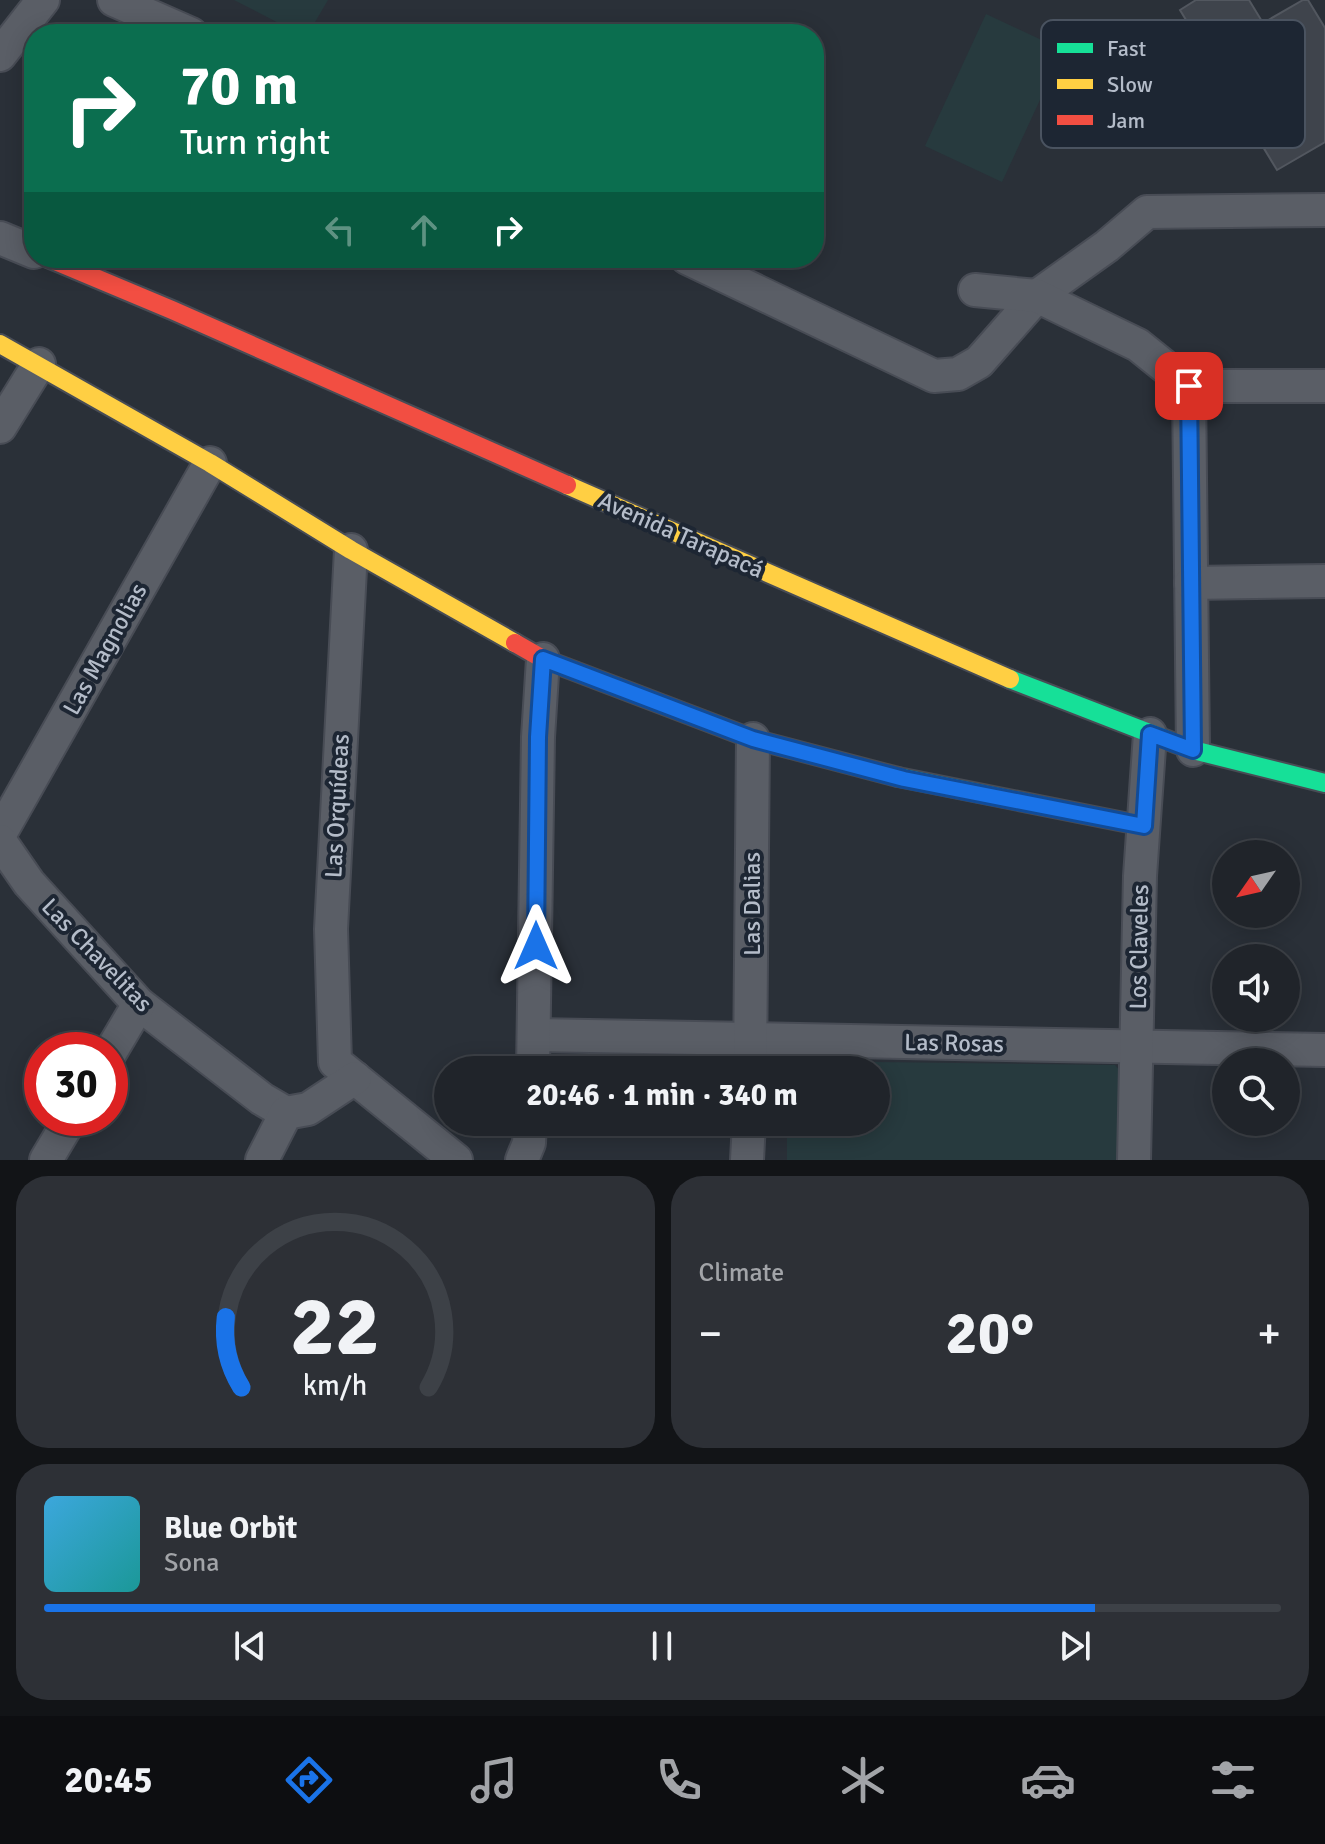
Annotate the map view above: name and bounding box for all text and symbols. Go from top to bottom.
legend [1041,20,1305,148]
text: Fast [1107,35,1147,62]
text: 70 m [180,51,298,120]
icon: right [48,56,152,160]
text: Slow [1107,71,1153,98]
text: Jam [1107,107,1145,134]
text: Turn right [180,120,330,165]
icon: left [318,208,362,252]
icon: ahead [402,208,446,252]
icon: right [486,208,530,252]
pin [1155,352,1223,420]
icon: arrive [1167,364,1211,408]
street label: Avenida Tarapacá [594,485,768,585]
street label: Las Magnolias [56,578,154,720]
street label: Las Orquídeas [318,733,356,879]
north arrow [1212,840,1300,928]
map controls [1212,840,1300,1136]
street label: Las Dalias [737,852,767,956]
street label: Los Claveles [1123,884,1155,1010]
street label: Las Chavelitas [35,892,159,1018]
position arrow [494,904,578,988]
button: sound [1212,944,1300,1032]
street label: Las Rosas [904,1027,1004,1059]
speed limit sign: 30 [24,1032,128,1136]
button: search [1212,1048,1300,1136]
text: 20:46 · 1 min · 340 m [526,1077,798,1114]
text: Climate [699,1257,784,1289]
text: 22 [290,1276,380,1378]
text: 20° [945,1297,1034,1371]
text: − [699,1307,722,1361]
text: + [1257,1307,1281,1361]
text: km/h [303,1368,368,1403]
text: Blue Orbit [164,1510,297,1547]
text: Sona [164,1547,219,1579]
icon: previous [228,1624,272,1668]
icon: pause [640,1624,684,1668]
icon: next [1053,1624,1097,1668]
icon: directions [281,1752,337,1808]
icon: music [466,1752,522,1808]
icon: phone [651,1752,707,1808]
icon: climate [835,1752,891,1808]
icon: car [1020,1752,1076,1808]
icon: filters [1205,1752,1261,1808]
text: 20:45 [64,1758,153,1803]

